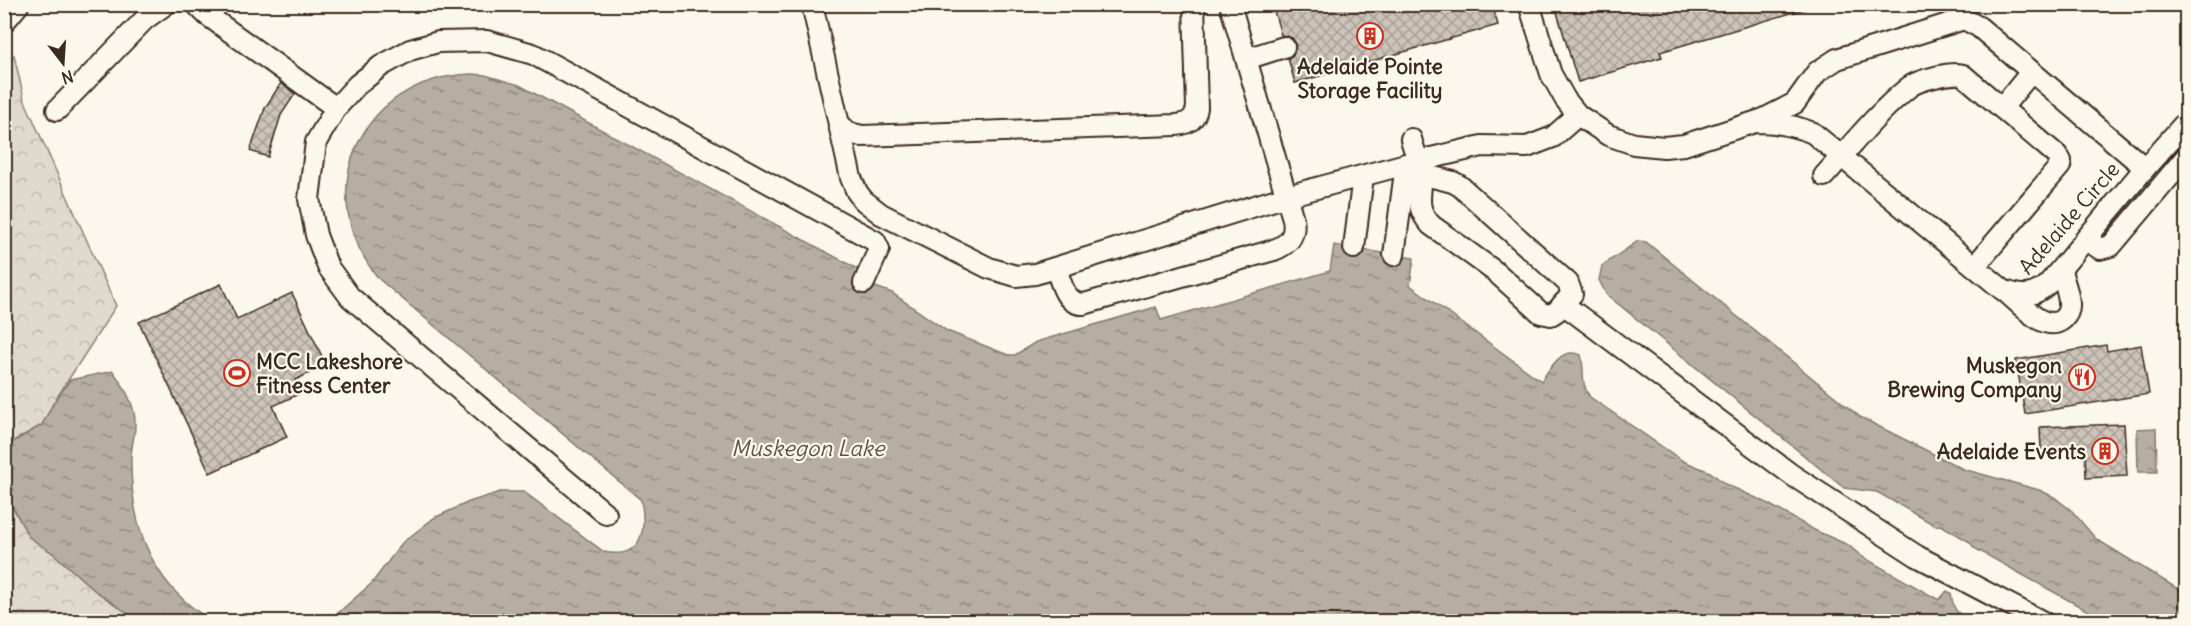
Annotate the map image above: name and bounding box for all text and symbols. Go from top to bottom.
building icon: Adelaide Pointe Storage Facility [1355,21,1385,51]
north arrow [33,33,93,93]
place label: Adelaide Pointe Storage Facility [1297,53,1443,104]
text: N [59,66,76,89]
street label: Adelaide Circle [2013,156,2125,280]
place label: MCC Lakeshore Fitness Center [256,348,403,399]
place label: Muskegon Brewing Company [1887,352,2062,403]
sports icon: MCC Lakeshore Fitness Center [222,358,252,388]
restaurant icon: Muskegon Brewing Company [2067,362,2097,392]
water label: Muskegon Lake [731,434,887,462]
building icon: Adelaide Events [2090,436,2120,466]
place label: Adelaide Events [1937,438,2086,465]

